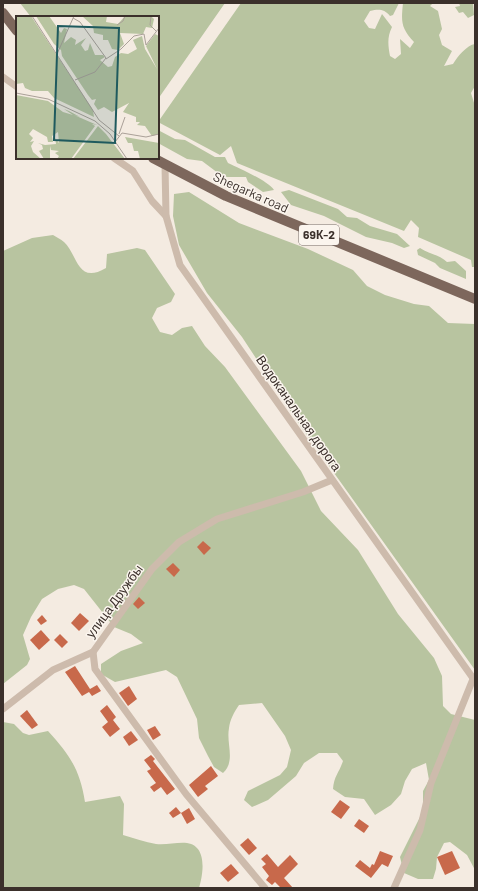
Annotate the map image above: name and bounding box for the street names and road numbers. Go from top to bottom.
street label: Shegarka road [211,168,291,216]
road number: 69К-2 [299,225,339,245]
street label: Водоканальная дорога [253,352,345,474]
street label: улица Дружбы [82,561,146,641]

